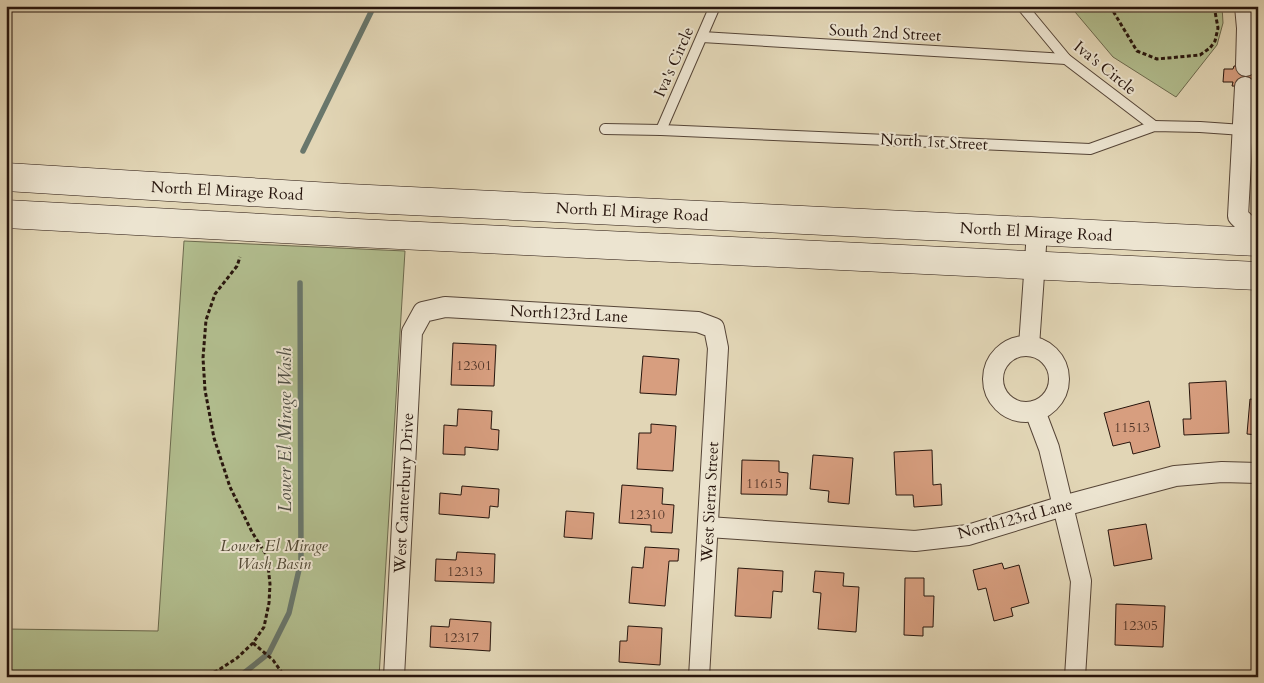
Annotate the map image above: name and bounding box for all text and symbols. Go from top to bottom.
street label: South 2nd Street [828,19,942,47]
street label: Iva's Circle [649,23,699,101]
street label: Iva's Circle [1069,36,1141,100]
street label: North 1st Street [880,128,988,156]
street label: North El Mirage Road [150,176,304,206]
street label: North El Mirage Road [555,197,709,227]
street label: North El Mirage Road [959,217,1113,247]
street label: North123rd Lane [509,300,629,328]
water label: Lower El Mirage Wash [273,347,298,512]
house number: 12301 [456,356,492,375]
street label: West Canterbury Drive [389,412,419,575]
house number: 11513 [1114,418,1150,437]
street label: West Sierra Street [696,441,724,564]
house number: 11615 [746,474,782,493]
street label: North123rd Lane [955,493,1075,545]
house number: 12310 [629,505,665,524]
park label: Lower El Mirage Wash Basin [220,535,329,575]
house number: 12313 [447,562,483,581]
house number: 12305 [1122,616,1158,635]
house number: 12317 [443,628,479,647]

